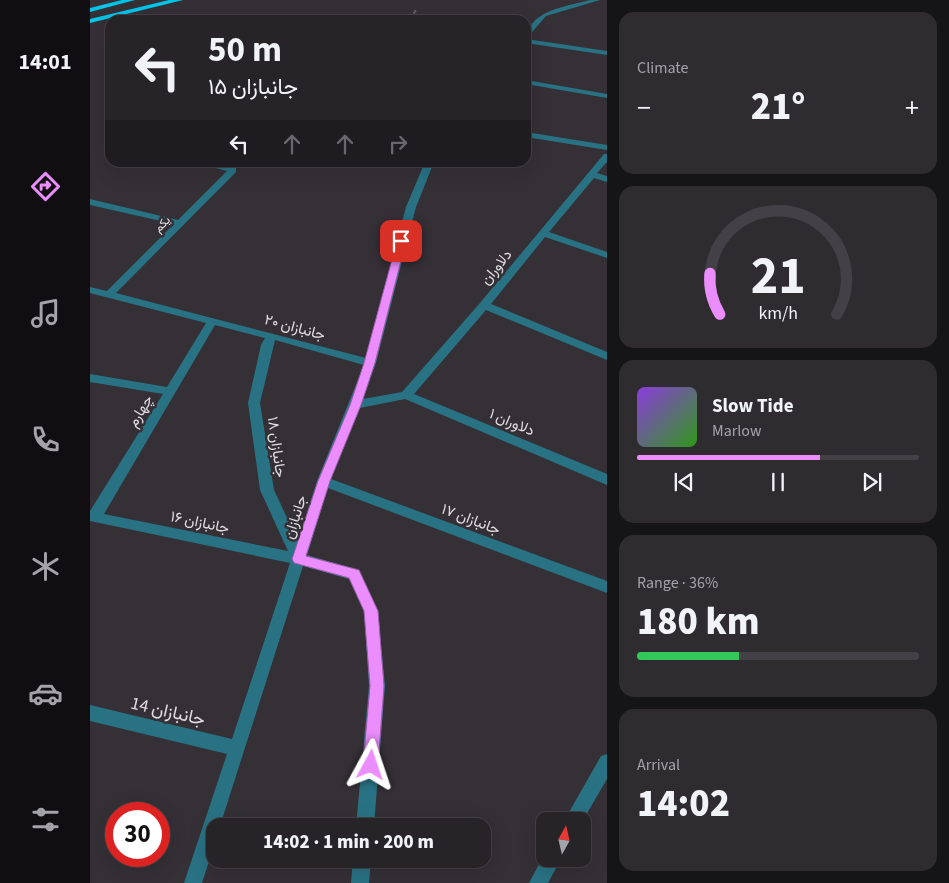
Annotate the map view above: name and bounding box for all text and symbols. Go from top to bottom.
text: 50 m [208,25,282,75]
icon: left [125,35,190,100]
text: 14:01 [18,46,72,78]
text: Climate [637,57,688,79]
text: جانبازان ۱۵ [208,71,298,103]
text: 21° [751,80,805,134]
text: − [637,88,651,128]
text: + [905,88,919,128]
icon: left [225,130,253,158]
icon: ahead [278,130,306,158]
icon: ahead [331,130,359,158]
icon: right [384,130,412,158]
icon: directions [28,169,63,204]
street label: یکم [150,212,175,237]
pin [380,220,422,262]
icon: arrive [387,227,415,255]
text: 21 [751,240,805,314]
street label: دلاوران [476,245,517,290]
icon: music [28,296,63,331]
text: km/h [758,301,798,326]
street label: جانبازان ۲۰ [262,309,328,346]
street label: چهارم [123,391,158,431]
text: Slow Tide [712,393,793,420]
street label: دلاوران ۱ [486,404,538,441]
street label: جانبازان ۱۸ [262,415,291,479]
text: Marlow [712,420,761,442]
icon: phone [28,422,63,457]
icon: previous [670,468,698,496]
icon: pause [764,468,792,496]
icon: next [858,468,886,496]
street label: جانبازان [279,492,312,542]
street label: جانبازان ۱۷ [438,499,503,540]
street label: جانبازان ۱۶ [168,506,231,539]
icon: climate [28,549,63,584]
text: Range · 36% [637,572,718,594]
text: 180 km [637,595,759,649]
icon: car [28,676,63,711]
street label: جانبازان 14 [128,691,208,732]
position arrow [344,738,396,790]
text: Arrival [637,754,680,776]
text: 14:02 [637,777,730,831]
icon: filters [28,802,63,837]
speed limit sign: 30 [105,802,170,867]
north arrow [536,812,591,868]
map controls [536,812,591,867]
text: 14:02 · 1 min · 200 m [263,829,434,856]

